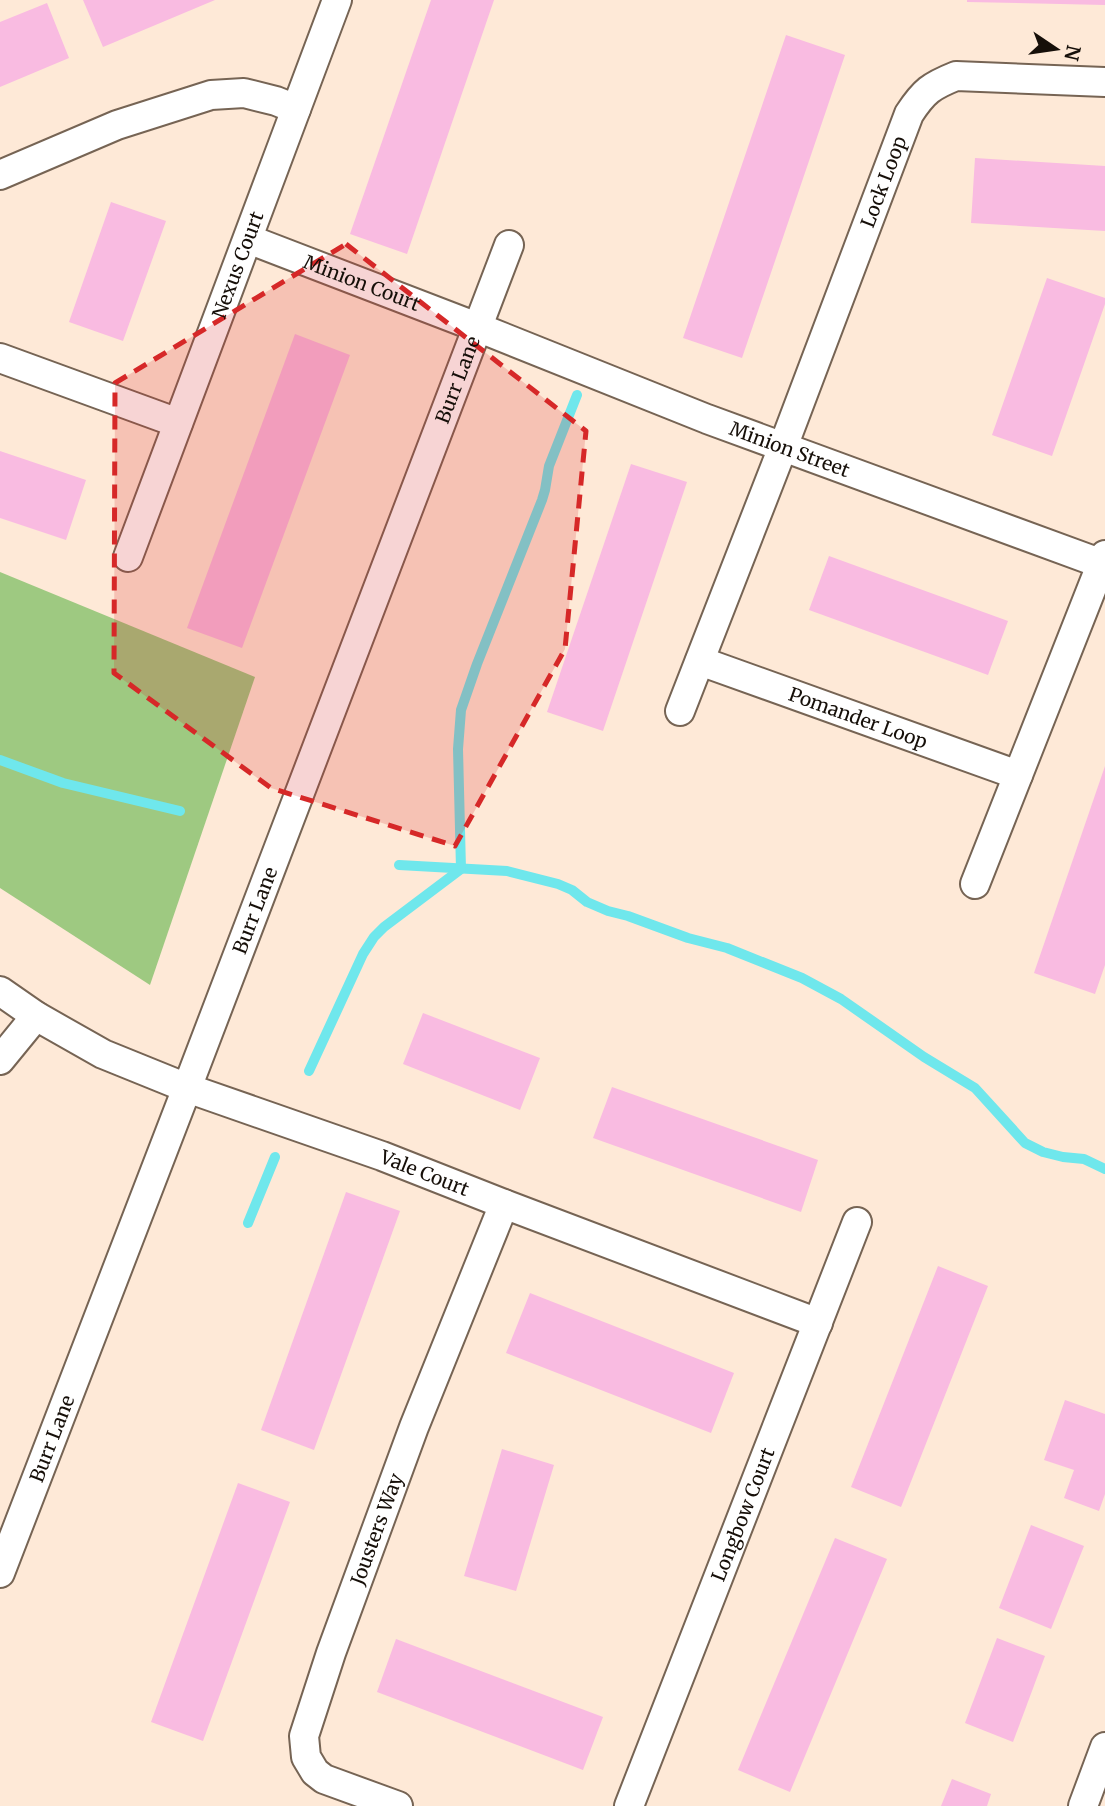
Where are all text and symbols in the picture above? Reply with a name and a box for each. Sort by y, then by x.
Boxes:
north arrow [1021,14,1091,84]
text: N [1059,43,1086,63]
street label: Lock Loop [855,133,912,231]
street label: Nexus Court [207,207,269,322]
street label: Minion Court [300,250,424,316]
street label: Burr Lane [430,333,485,427]
street label: Minion Street [726,416,853,482]
street label: Pomander Loop [786,682,931,754]
street label: Burr Lane [227,863,282,957]
street label: Vale Court [376,1144,473,1201]
street label: Burr Lane [24,1392,79,1486]
street label: Longbow Court [706,1444,780,1585]
street label: Jousters Way [345,1470,408,1589]

